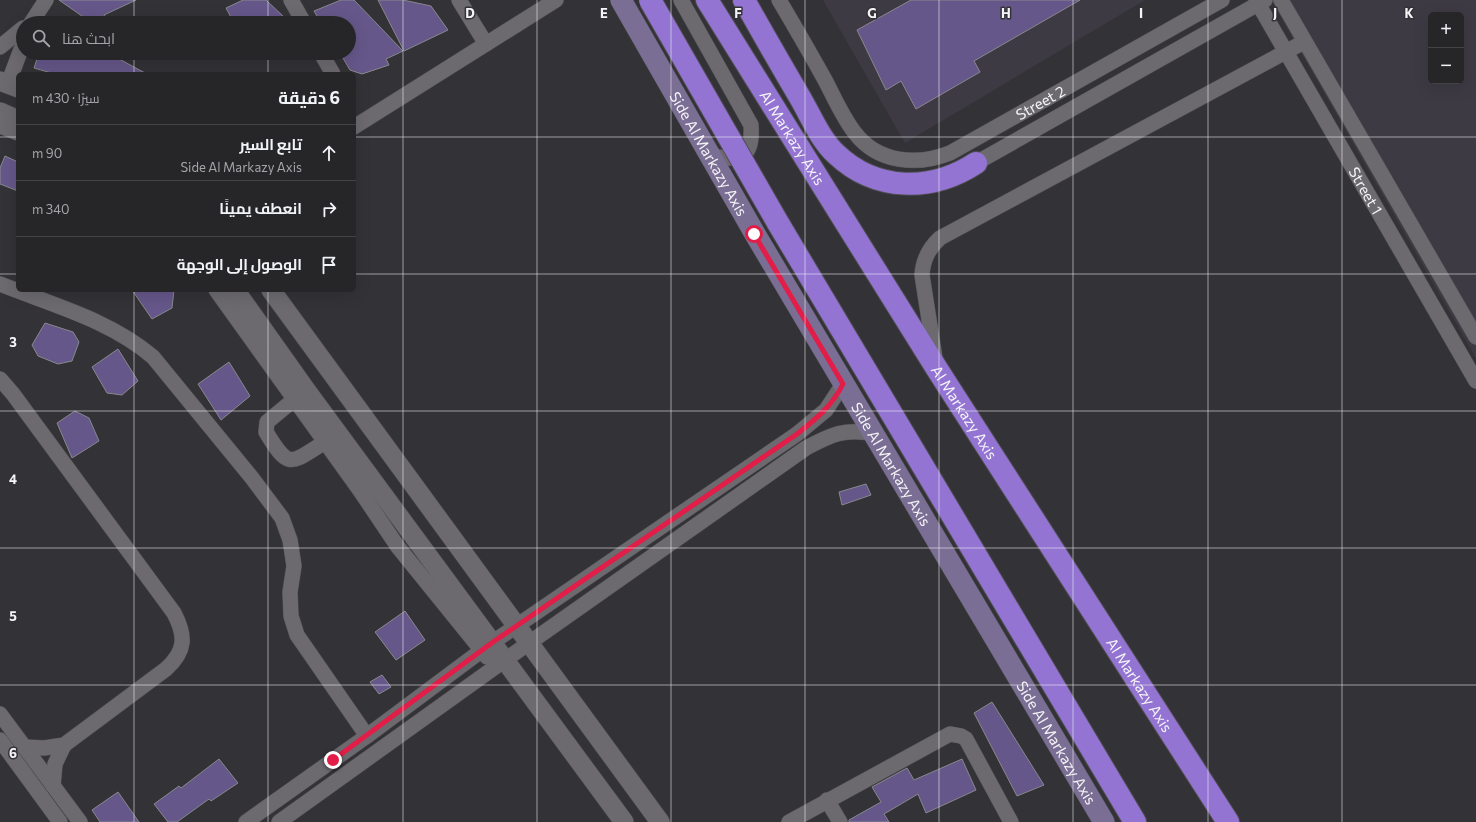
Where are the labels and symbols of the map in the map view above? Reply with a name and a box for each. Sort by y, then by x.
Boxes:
text: D [465,5,475,21]
text: E [600,5,608,21]
text: F [734,5,742,21]
text: G [867,5,877,21]
text: H [1001,5,1011,21]
text: I [1139,5,1143,21]
text: J [1273,5,1277,21]
text: K [1404,5,1414,21]
street label: Street 2 [1012,81,1068,123]
street label: Al Markazy Axis [756,87,829,188]
street label: Side Al Markazy Axis [666,88,752,219]
street label: Street 1 [1345,164,1387,217]
route start [745,225,763,243]
text: 3 [9,334,17,350]
street label: Al Markazy Axis [928,362,1002,463]
street label: Side Al Markazy Axis [848,399,935,529]
text: 4 [9,471,17,487]
text: 5 [9,608,17,624]
street label: Al Markazy Axis [1103,634,1177,735]
street label: Side Al Markazy Axis [1013,678,1100,808]
text: 6 [9,745,17,761]
route end [324,751,342,769]

